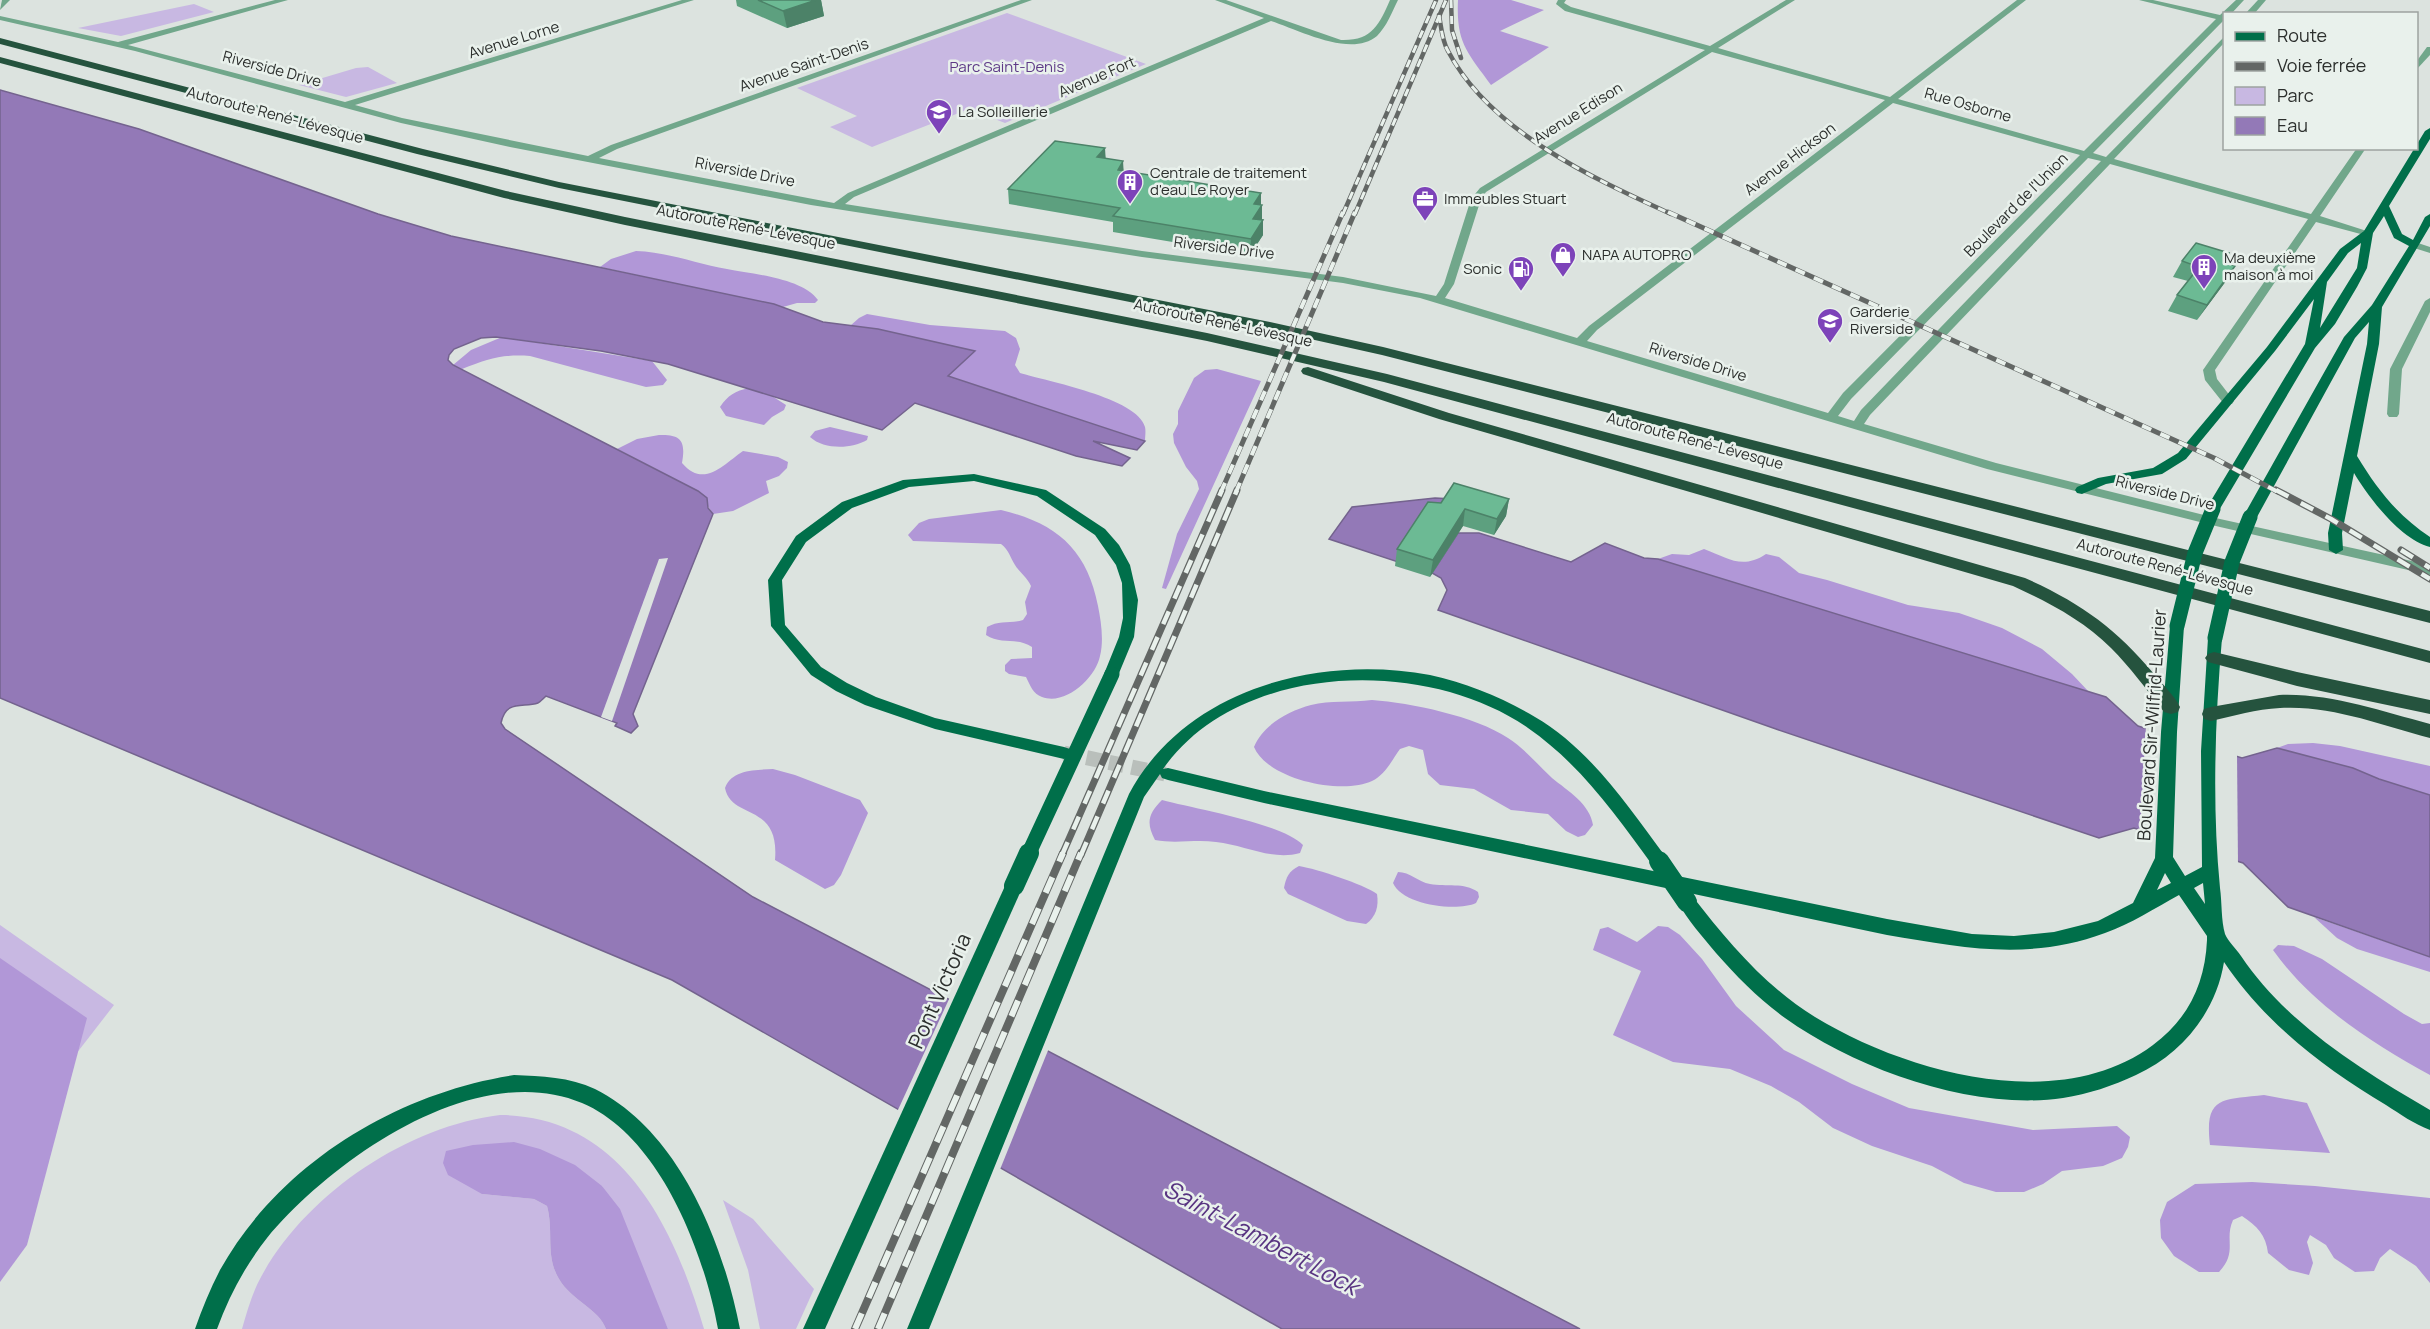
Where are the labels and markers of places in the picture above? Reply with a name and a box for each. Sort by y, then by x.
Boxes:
school or university icon: La Solleillerie [924,97,954,135]
place label: La Solleillerie [958,101,1048,122]
place label: Centrale de traitement d'eau Le Royer [1150,162,1307,200]
building icon: Centrale de traitement d'eau Le Royer [1115,167,1145,205]
office icon: Immeubles Stuart [1410,184,1440,222]
place label: Immeubles Stuart [1444,188,1567,209]
shop icon: NAPA AUTOPRO [1548,240,1578,278]
place label: NAPA AUTOPRO [1582,244,1692,265]
place label: Ma deuxième maison à moi [2224,247,2316,285]
building icon: Ma deuxième maison à moi [2189,252,2219,290]
fuel station icon: Sonic [1506,254,1536,292]
place label: Sonic [1463,258,1502,279]
place label: Garderie Riverside [1850,301,1913,339]
school or university icon: Garderie Riverside [1815,306,1845,344]

